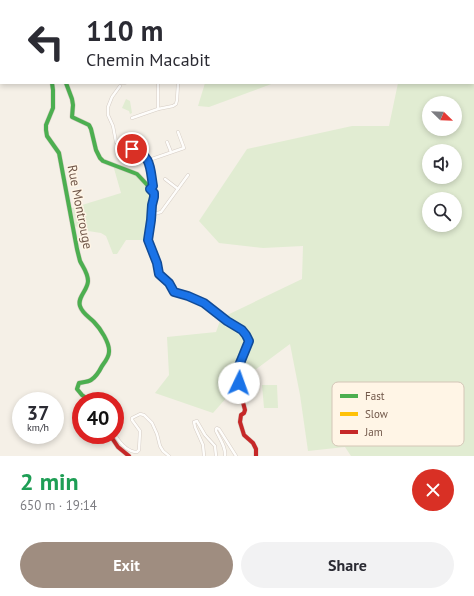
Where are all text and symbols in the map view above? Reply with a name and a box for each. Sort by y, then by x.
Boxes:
text: 110 m [86,12,163,49]
icon: left [20,16,72,68]
text: Chemin Macabit [86,48,210,71]
north arrow [422,96,462,136]
map controls [422,96,462,232]
pin [115,132,149,166]
icon: arrive [121,138,143,160]
button: sound [422,144,462,184]
street label: Rue Montrouge [64,163,96,251]
button: search [422,192,462,232]
position arrow [218,362,260,404]
legend [332,382,464,446]
text: Fast [365,389,385,403]
speed limit sign: 40 [72,392,124,444]
text: 37 [27,400,49,426]
text: Slow [365,407,388,421]
text: km/h [27,421,49,434]
text: Jam [364,425,383,439]
text: 2 min [20,466,79,497]
button: close [412,469,454,511]
text: 650 m · 19:14 [20,497,97,514]
button: Exit [20,542,233,588]
button: Share [241,542,454,588]

